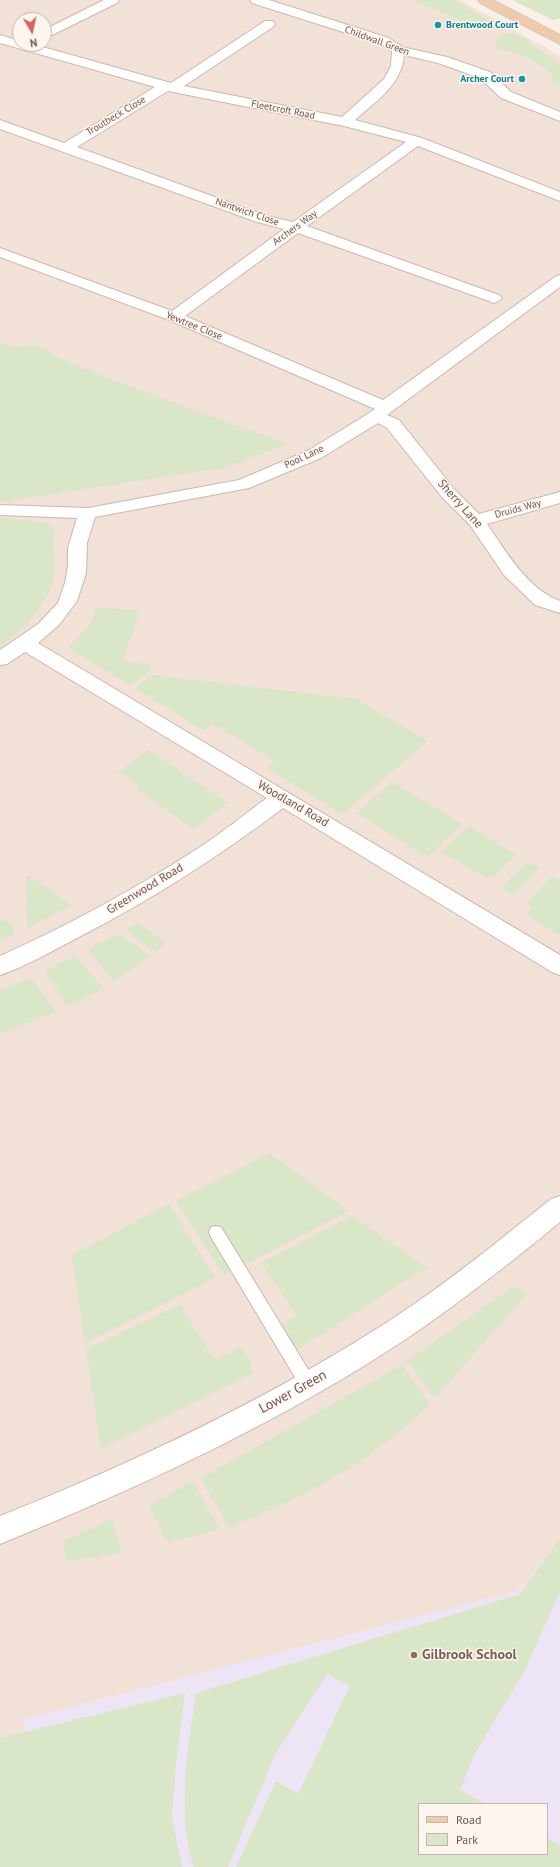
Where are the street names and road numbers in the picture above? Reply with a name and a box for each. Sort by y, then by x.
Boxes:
street label: Childwall Green [343,24,411,58]
street label: Troutbeck Close [84,93,148,139]
street label: Fleetcroft Road [250,98,316,122]
street label: Nantwich Close [214,196,280,228]
street label: Archers Way [270,208,320,248]
street label: Yewtree Close [164,309,224,343]
street label: Pool Lane [282,443,326,471]
street label: Sherry Lane [434,477,486,531]
street label: Druids Way [493,497,543,521]
street label: Woodland Road [255,778,331,830]
street label: Greenwood Road [104,861,186,917]
street label: Lower Green [256,1367,330,1417]

